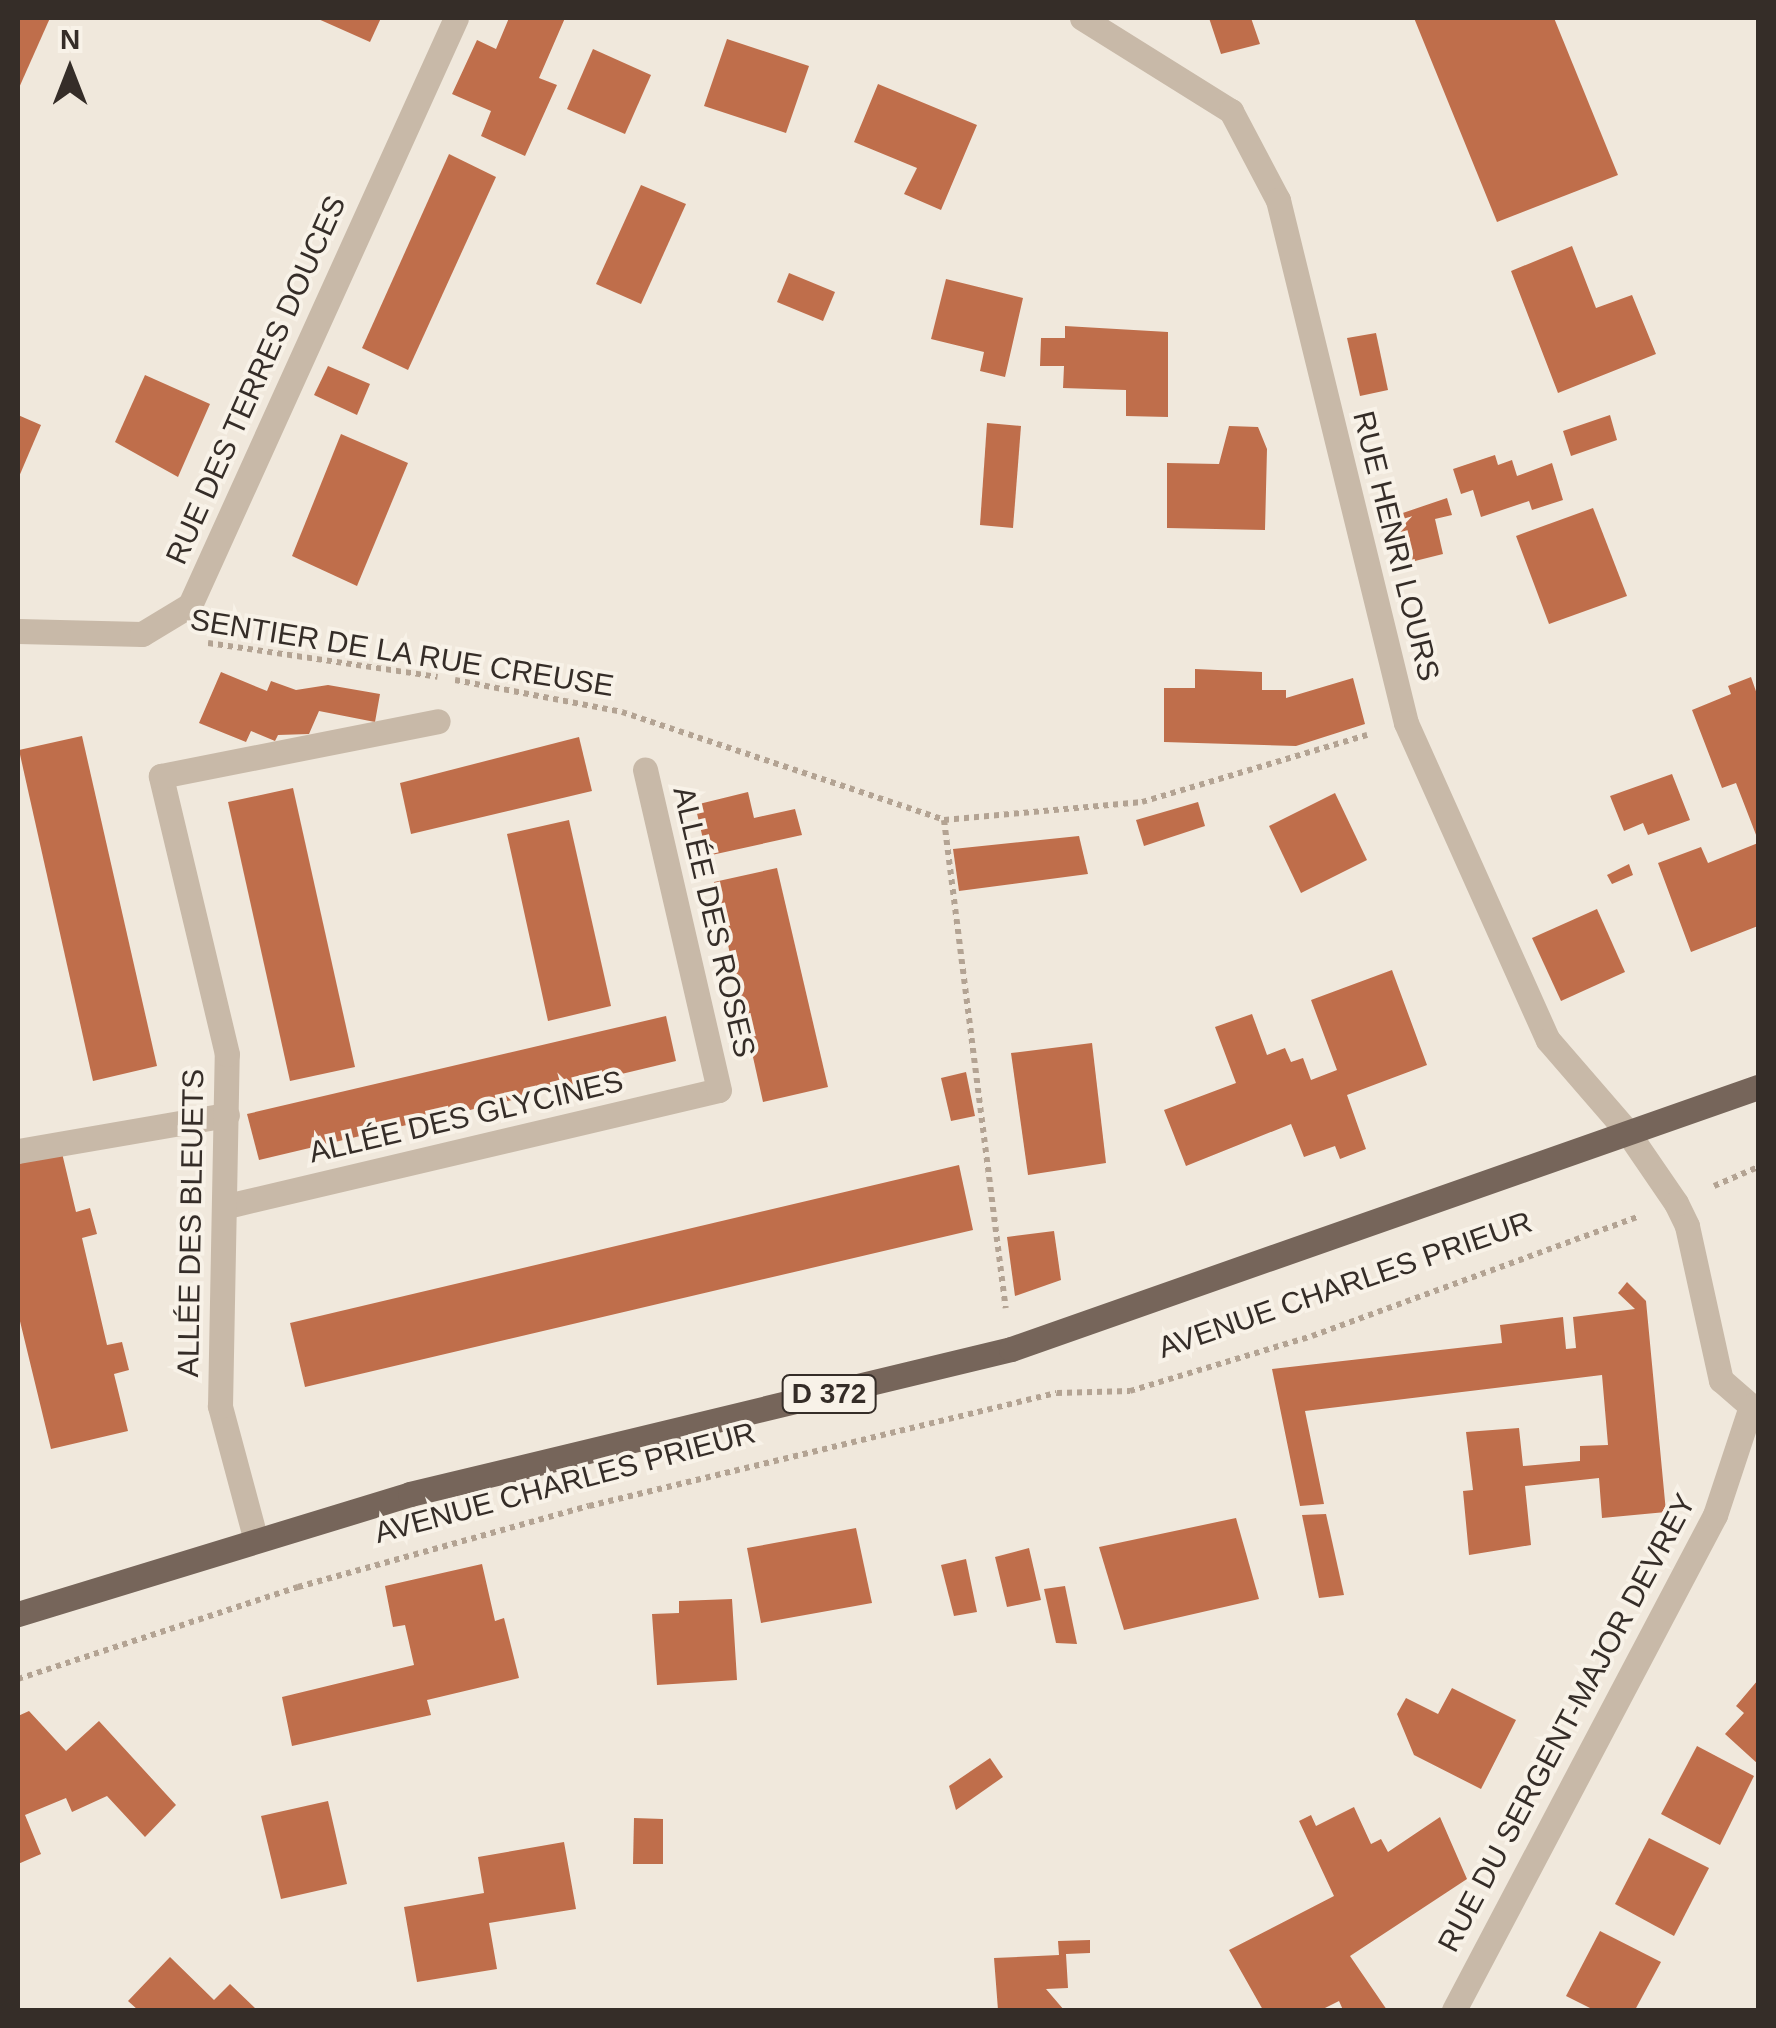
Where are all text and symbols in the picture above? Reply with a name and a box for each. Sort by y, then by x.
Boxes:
north arrow [20,20,120,120]
text: N [60,24,80,55]
street label: RUE DES TERRES DOUCES [158,190,354,570]
street label: RUE HENRI LOURS [1345,407,1447,685]
street label: SENTIER DE LA RUE CREUSE [187,602,617,704]
street label: ALLÉE DES ROSES [665,783,763,1061]
street label: ALLÉE DES GLYCINES [305,1063,627,1171]
street label: ALLÉE DES BLEUETS [170,1068,212,1378]
street label: AVENUE CHARLES PRIEUR [1153,1204,1537,1366]
road number: D 372 [782,1371,876,1417]
street label: AVENUE CHARLES PRIEUR [371,1415,759,1551]
street label: RUE DU SERGENT-MAJOR DEVREY [1431,1488,1703,1958]

